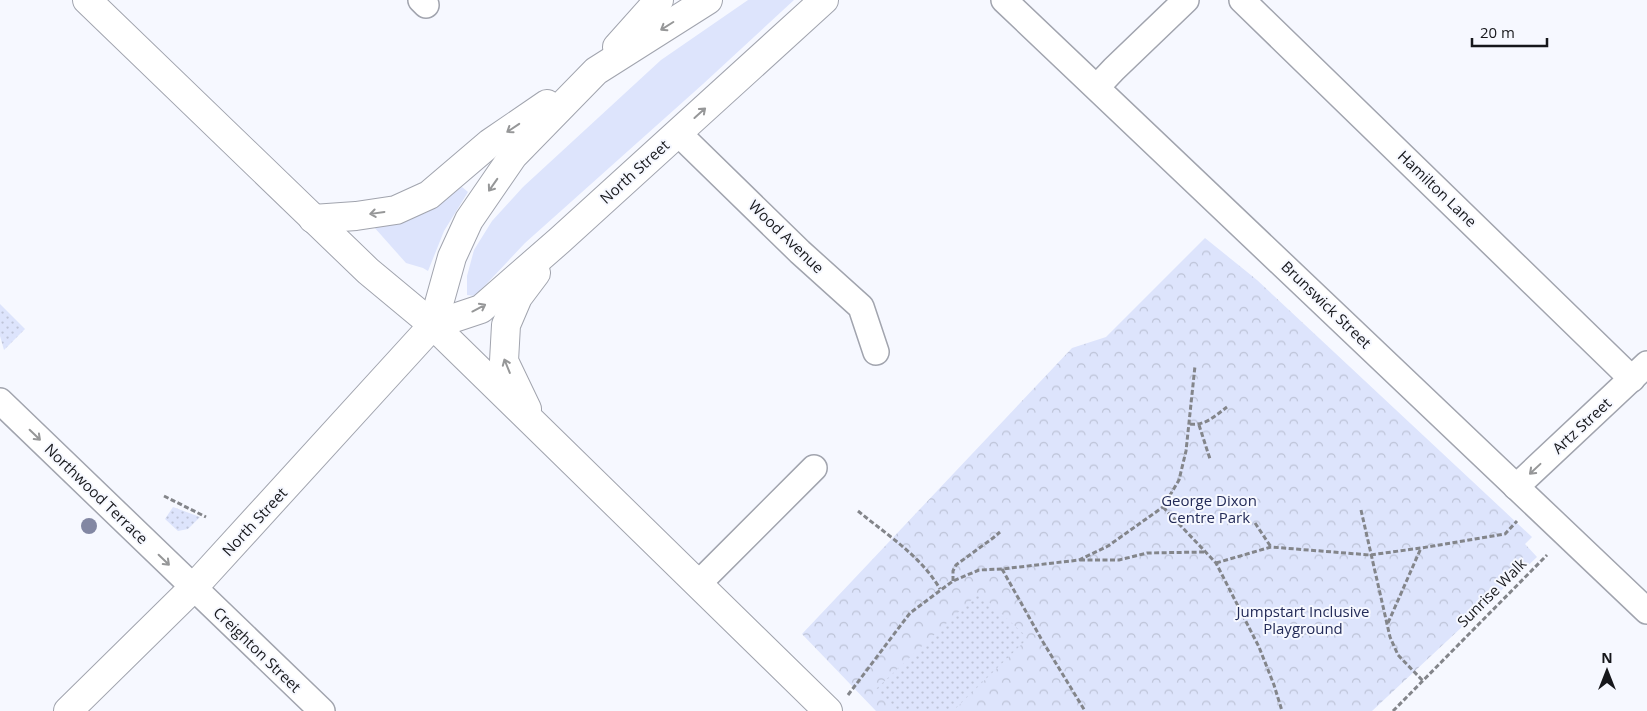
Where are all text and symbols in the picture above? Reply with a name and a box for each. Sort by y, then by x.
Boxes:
scale bar [1472,15,1547,47]
one-way arrow [661,21,675,31]
text: 20 m [1480,22,1515,42]
one-way arrow [694,107,707,119]
one-way arrow [506,123,520,133]
street label: North Street [595,135,673,208]
street label: Hamilton Lane [1394,146,1481,231]
one-way arrow [488,178,498,192]
street label: Wood Avenue [745,195,829,277]
one-way arrow [370,208,386,218]
street label: Brunswick Street [1277,256,1376,352]
one-way arrow [471,303,486,313]
one-way arrow [502,359,512,374]
street label: Artz Street [1548,393,1615,458]
one-way arrow [29,428,41,441]
street label: Northwood Terrace [41,439,153,548]
one-way arrow [1529,463,1541,475]
street label: North Street [217,483,291,560]
park label: George Dixon Centre Park [1161,490,1257,527]
street label: Sunrise Walk [1452,553,1530,631]
one-way arrow [158,554,170,566]
park label: Jumpstart Inclusive Playground [1235,601,1369,638]
street label: Creighton Street [210,602,306,696]
north arrow [1582,646,1632,696]
text: N [1601,648,1613,667]

